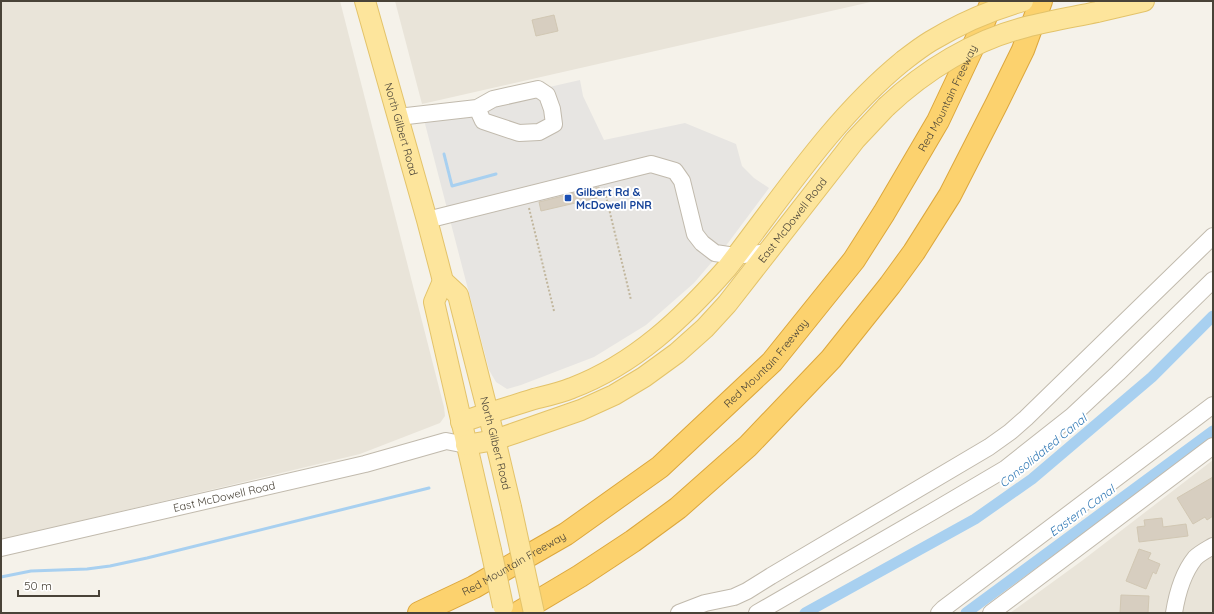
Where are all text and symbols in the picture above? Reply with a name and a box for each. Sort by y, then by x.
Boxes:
street label: Red Mountain Freeway [915,42,980,154]
street label: North Gilbert Road [381,81,421,177]
street label: East McDowell Road [755,175,830,266]
place label: Gilbert Rd & McDowell PNR [576,185,652,212]
marker: Gilbert Rd & McDowell PNR [563,193,573,203]
street label: Red Mountain Freeway [721,316,811,411]
street label: North Gilbert Road [477,395,514,491]
water label: Consolidated Canal [996,410,1090,490]
street label: East McDowell Road [172,478,276,515]
water label: Eastern Canal [1046,481,1118,539]
street label: Red Mountain Freeway [460,529,568,599]
scale bar [18,572,99,598]
text: 50 m [24,578,52,593]

